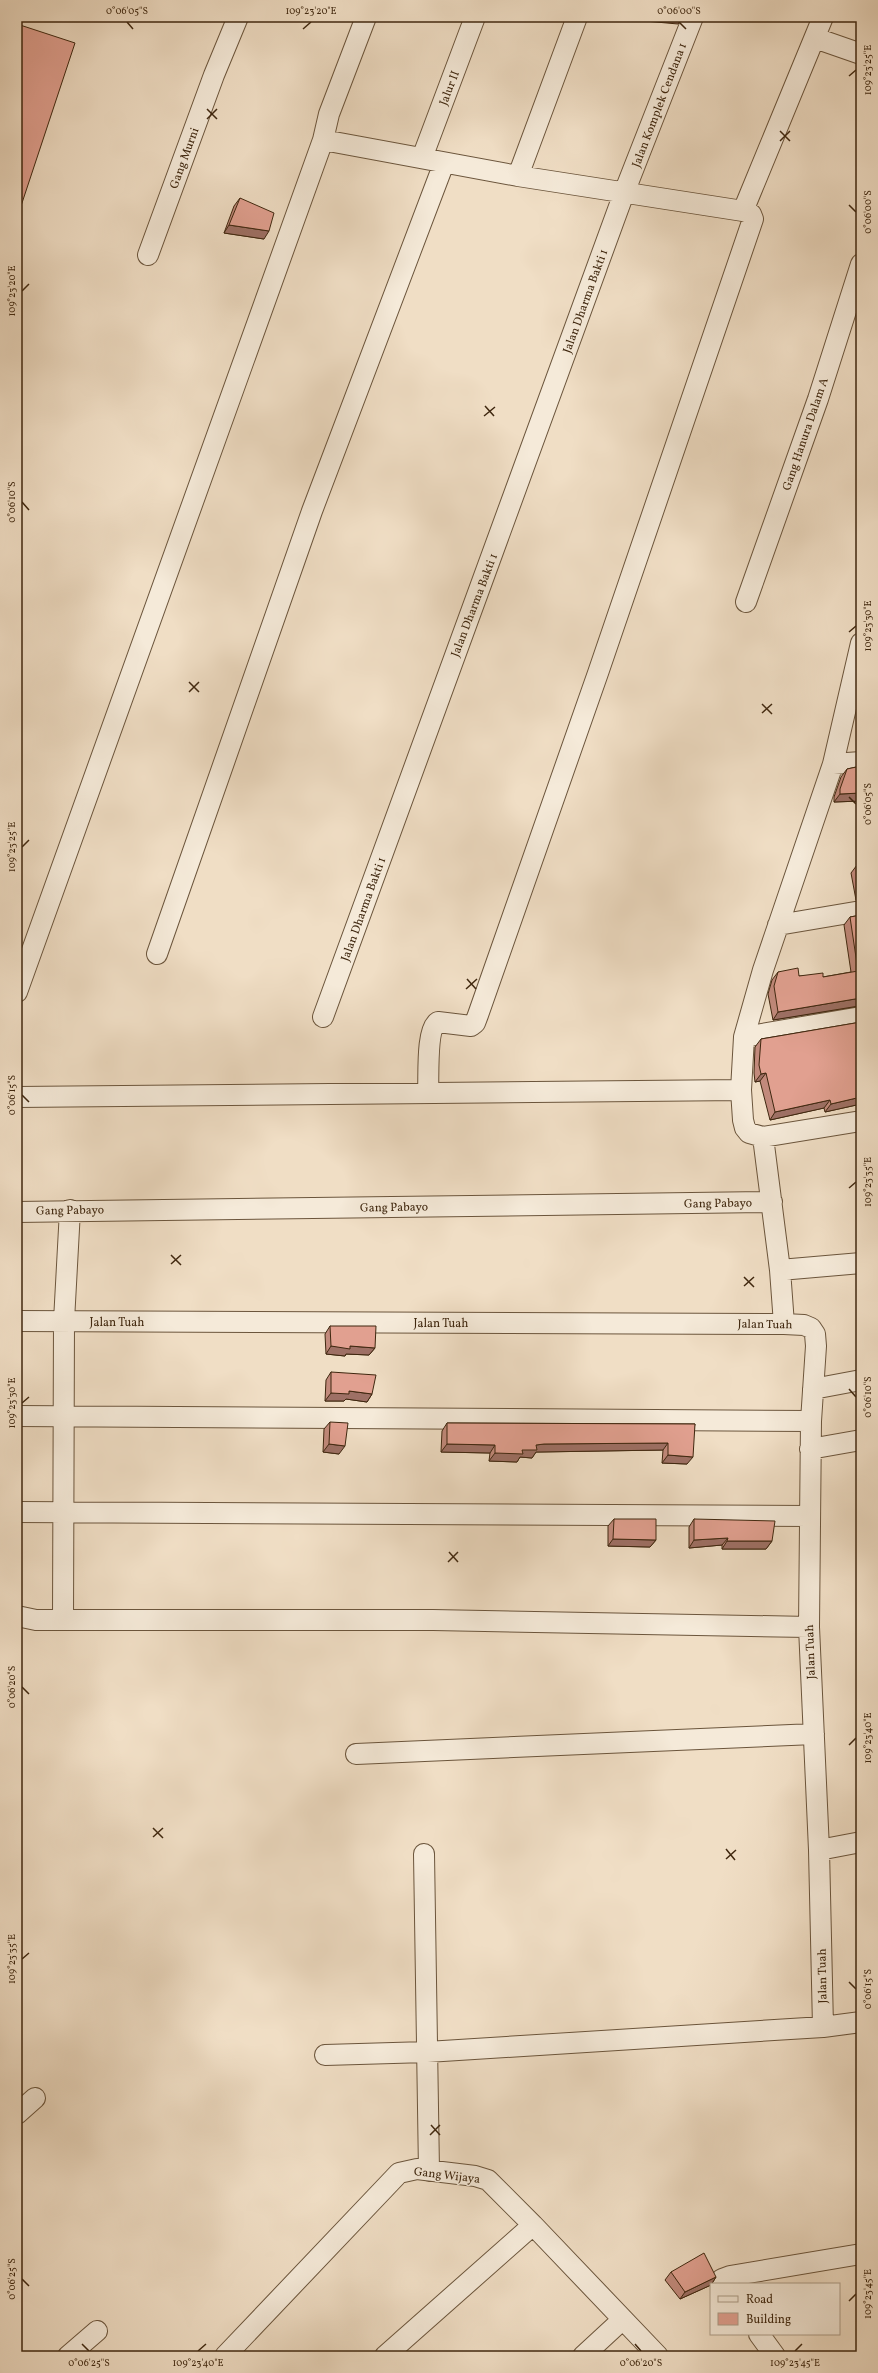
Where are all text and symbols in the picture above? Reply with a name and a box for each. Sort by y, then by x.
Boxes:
text: 0°06'05"S [106,4,148,18]
text: 109°23'20"E [285,4,337,18]
text: 0°06'00"S [657,4,701,18]
street label: Jalan Komplek Cendana 1 [629,41,691,170]
text: 109°23'25"E [861,45,875,95]
street label: Jalur II [436,69,464,108]
street label: Gang Murni [166,125,204,191]
text: 0°06'00"S [861,190,875,234]
street label: Jalan Dharma Bakti 1 [560,247,612,356]
text: 109°23'20"E [5,265,19,317]
street label: Gang Hanura Dalam A [779,375,833,493]
text: 0°06'10"S [5,481,19,523]
street label: Jalan Dharma Bakti 1 [448,551,502,659]
text: 109°23'30"E [861,601,875,651]
text: 0°06'05"S [861,783,875,825]
text: 109°23'25"E [5,822,19,872]
street label: Jalan Dharma Bakti 1 [338,855,390,964]
text: 0°06'15"S [5,1075,19,1115]
text: 109°23'35"E [861,1157,875,1207]
street label: Gang Pabayo [684,1195,752,1213]
street label: Gang Pabayo [360,1199,428,1217]
street label: Gang Pabayo [36,1202,104,1220]
street label: Jalan Tuah [89,1315,145,1331]
street label: Jalan Tuah [413,1316,469,1332]
street label: Jalan Tuah [737,1317,793,1333]
text: 0°06'10"S [861,1376,875,1418]
text: 109°23'30"E [5,1378,19,1428]
street label: Jalan Tuah [802,1624,820,1680]
text: 0°06'20"S [5,1666,19,1708]
text: 109°23'40"E [861,1712,875,1764]
text: 109°23'35"E [5,1934,19,1984]
street label: Jalan Tuah [815,1948,831,2004]
text: 0°06'15"S [861,1969,875,2009]
street label: Gang Wijaya [413,2164,481,2188]
text: 0°06'25"S [5,2258,19,2300]
text: 109°23'45"E [861,2269,875,2319]
legend [710,2283,840,2335]
text: Road [746,2292,773,2308]
text: Building [746,2312,791,2328]
text: 0°06'25"S [68,2356,110,2370]
text: 109°23'40"E [172,2356,224,2370]
text: 0°06'20"S [620,2356,662,2370]
text: 109°23'45"E [770,2356,820,2370]

